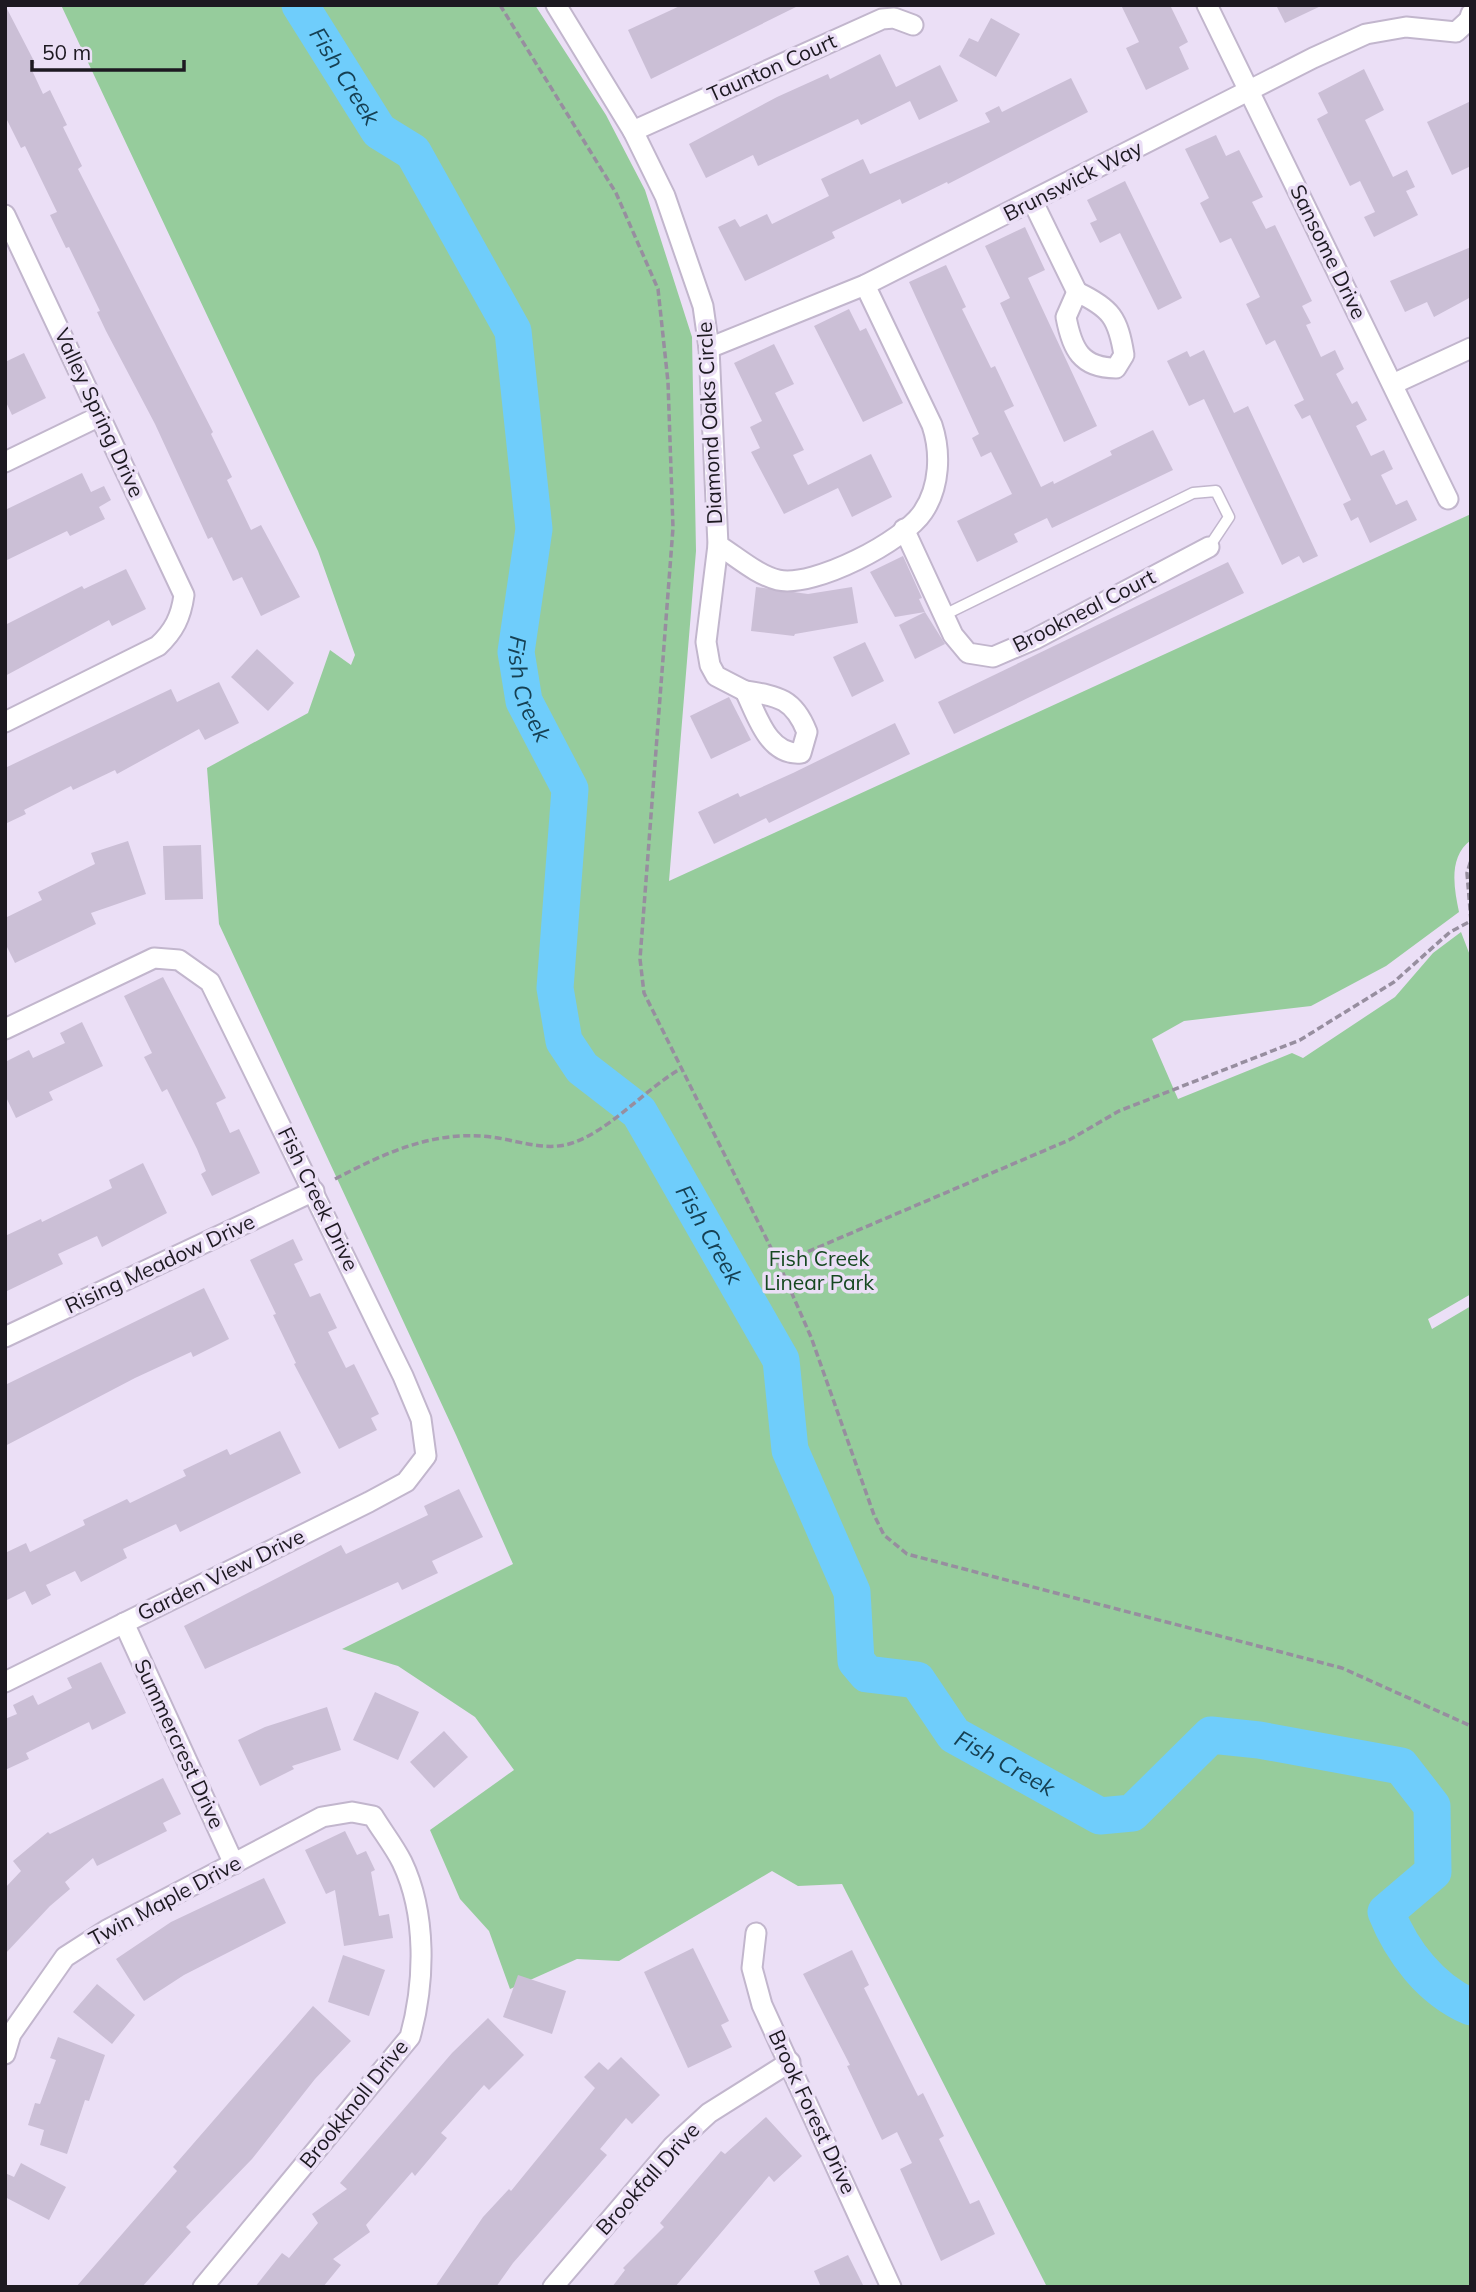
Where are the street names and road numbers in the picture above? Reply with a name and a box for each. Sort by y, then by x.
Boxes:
street label: Taunton Court [703,27,840,107]
street label: Brunswick Way [999,134,1146,226]
street label: Sansome Drive [1285,180,1373,323]
street label: Diamond Oaks Circle [691,321,727,525]
street label: Valley Spring Drive [49,324,150,501]
street label: Brookneal Court [1008,563,1159,657]
street label: Fish Creek Drive [273,1122,365,1275]
street label: Rising Meadow Drive [61,1208,259,1318]
street label: Garden View Drive [133,1522,308,1626]
street label: Summercrest Drive [129,1655,231,1833]
street label: Twin Maple Drive [84,1849,245,1951]
street label: Brook Forest Drive [763,2025,862,2198]
street label: Brookknoll Drive [293,2034,413,2173]
street label: Brookfall Drive [590,2117,705,2240]

